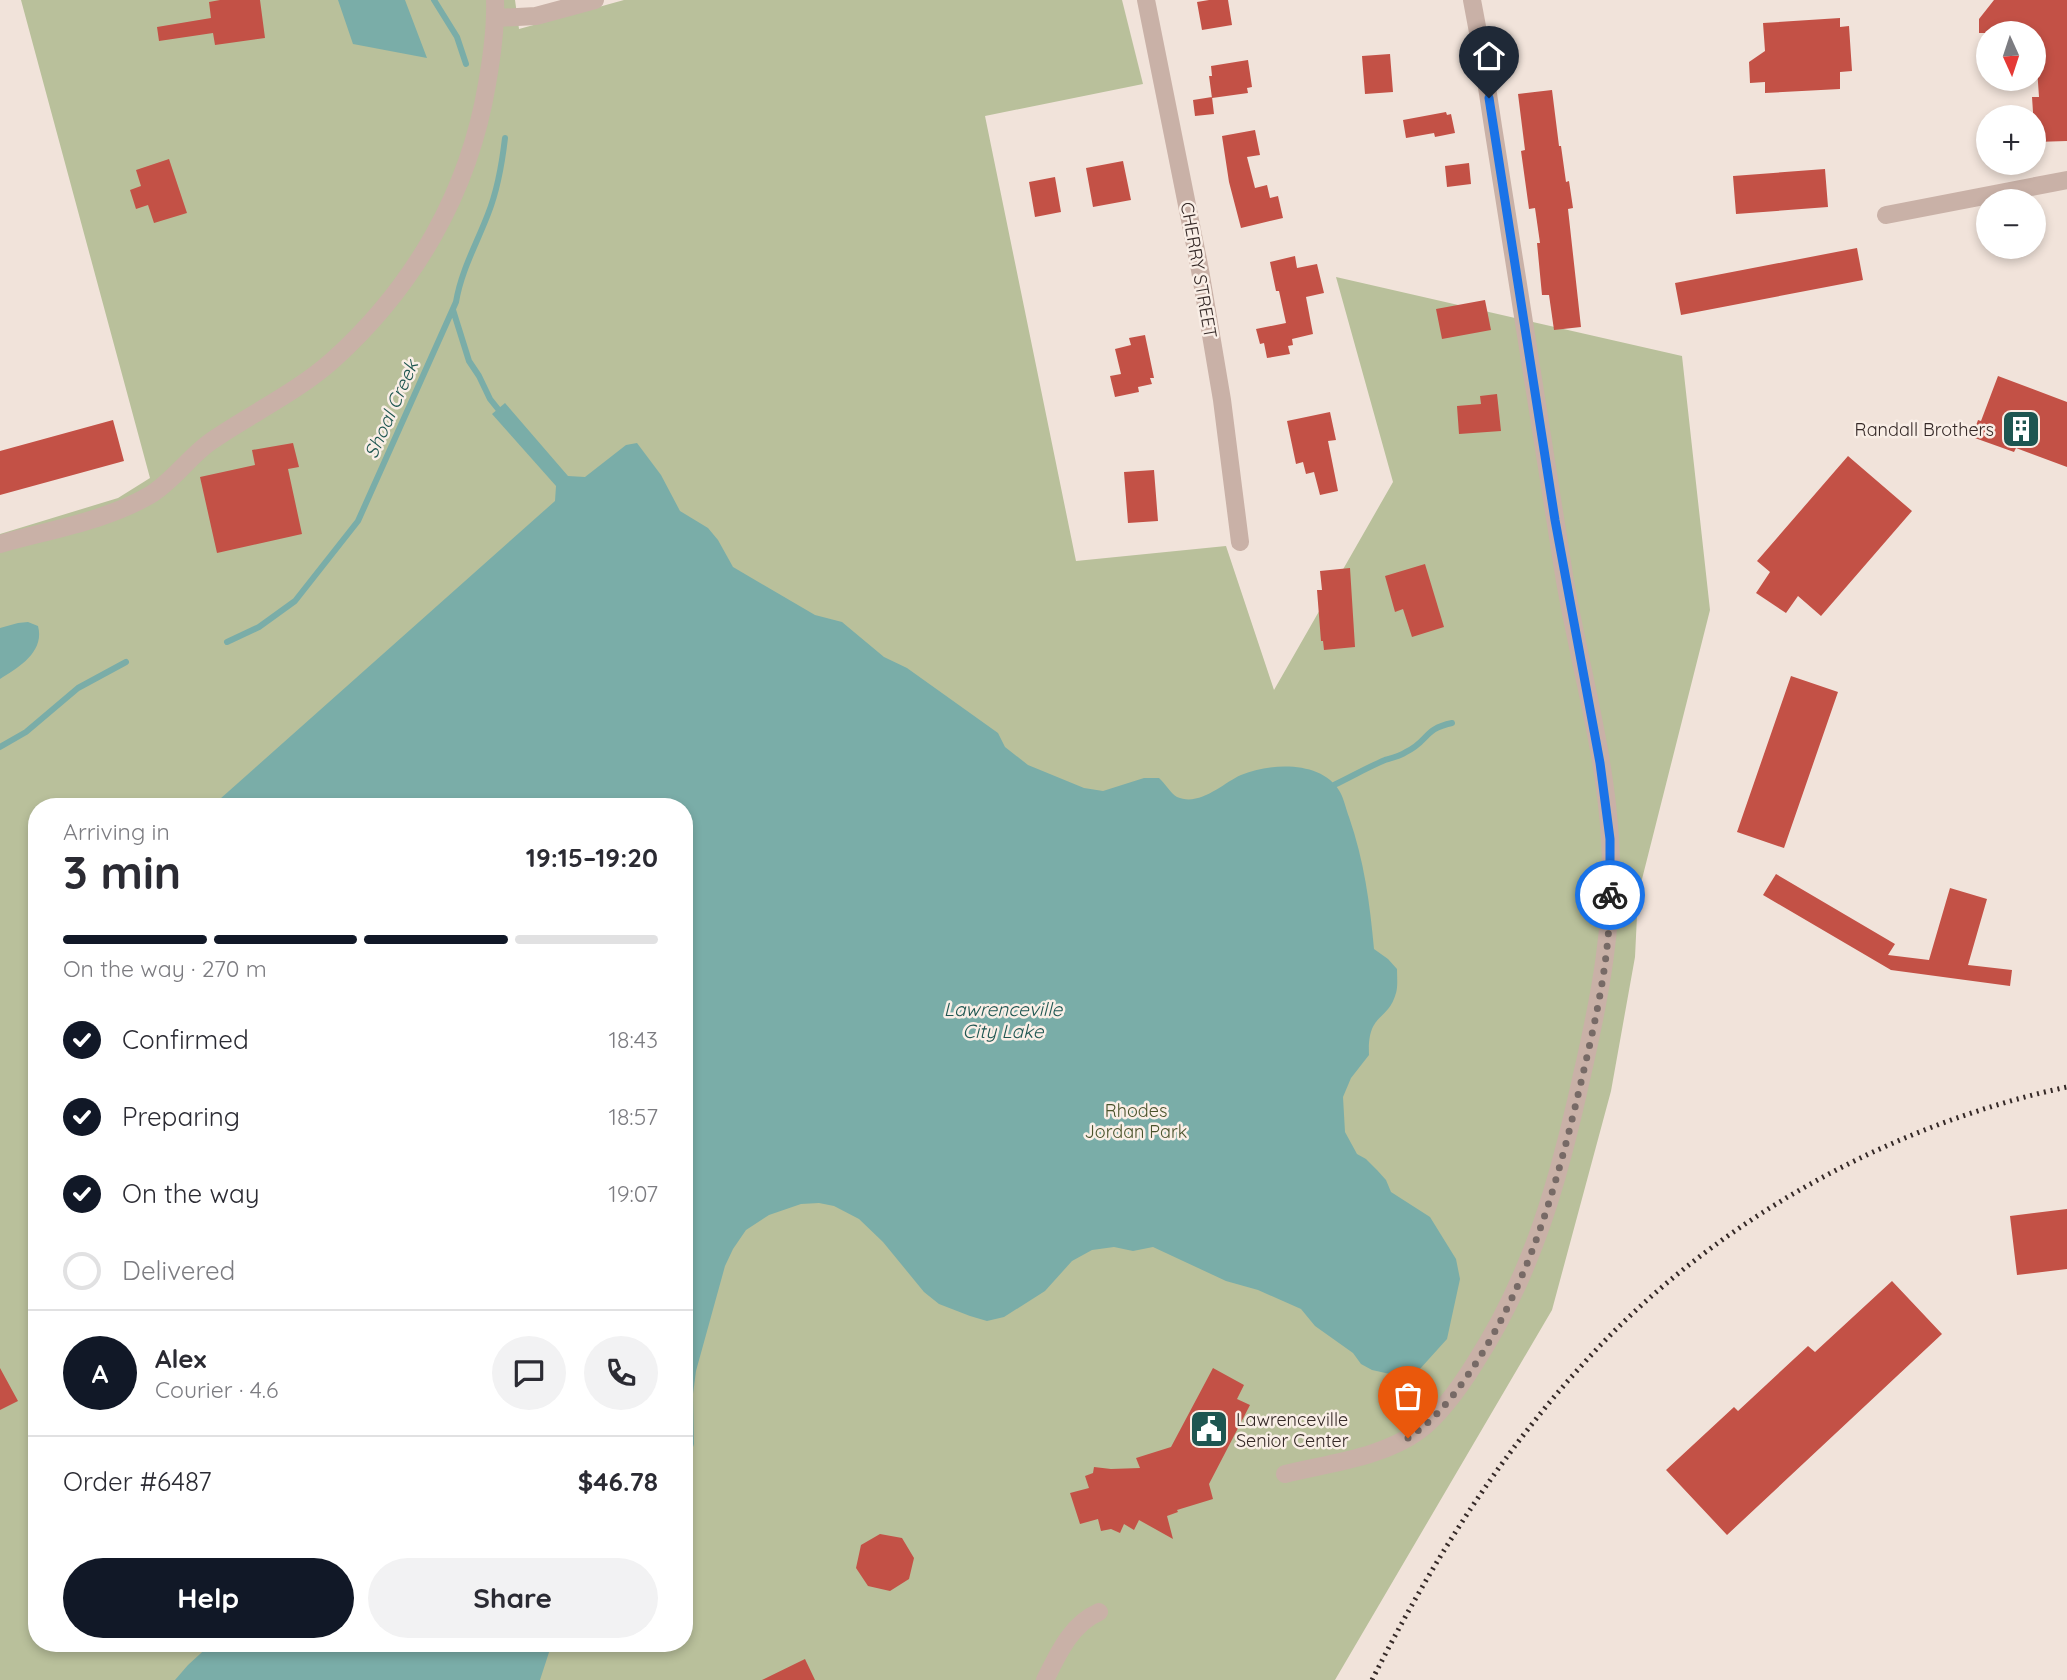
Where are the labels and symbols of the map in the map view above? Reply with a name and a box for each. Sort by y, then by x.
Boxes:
north arrow [1976,21,2046,91]
pin [1459,26,1519,98]
street label: CHERRY STREET [1176,200,1222,340]
water label: Shoal Creek [359,355,424,462]
building icon: Randall Brothers [2000,408,2042,450]
place label: Randall Brothers [1855,418,1994,441]
courier [1575,860,1645,930]
water label: Lawrenceville City Lake [944,997,1063,1043]
park label: Rhodes Jordan Park [1085,1099,1187,1143]
pin [1378,1366,1438,1438]
public building icon: Lawrenceville Senior Center [1188,1408,1230,1450]
place label: Lawrenceville Senior Center [1236,1408,1349,1452]

